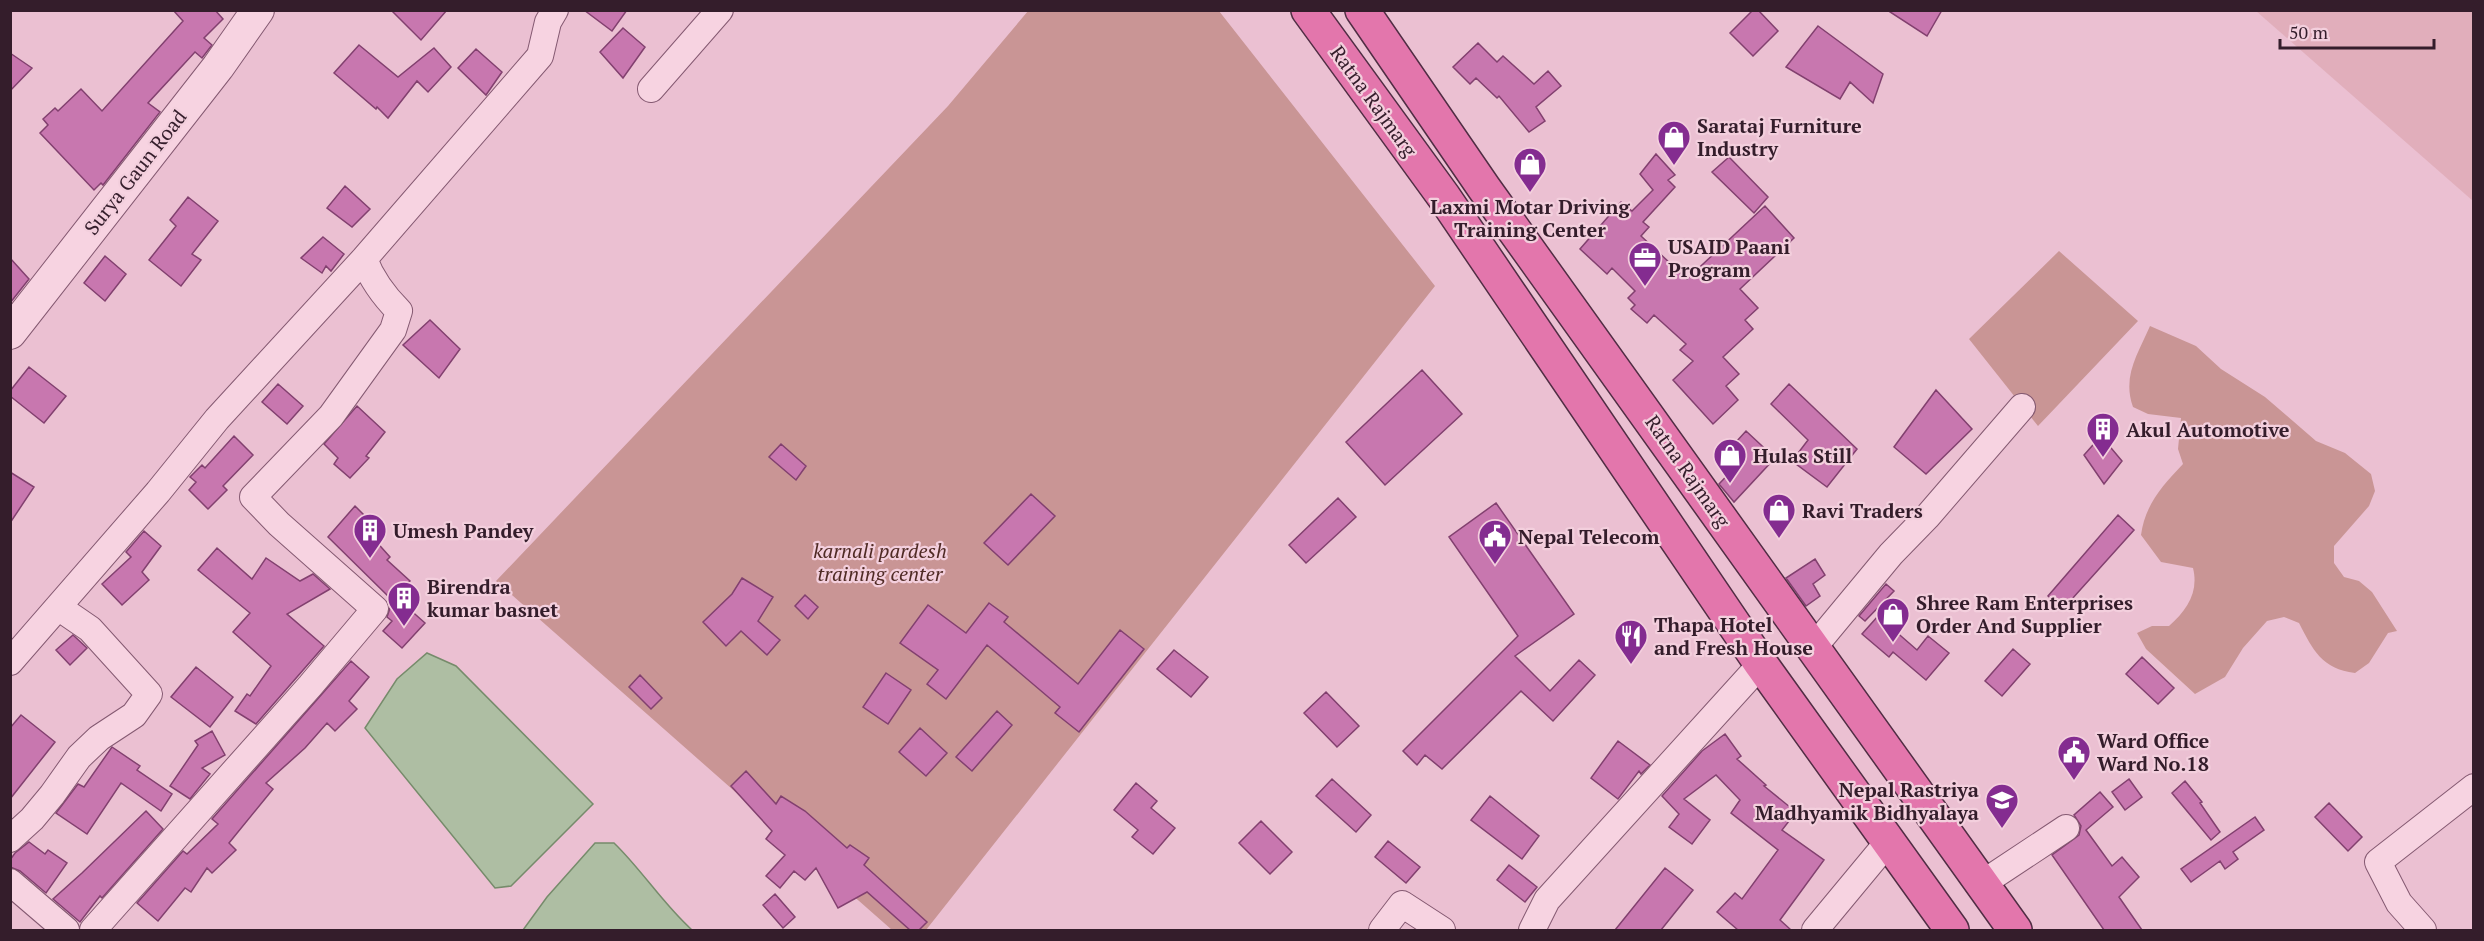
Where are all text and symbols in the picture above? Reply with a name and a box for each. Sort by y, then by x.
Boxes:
scale bar [2280,12,2434,50]
text: 50 m [2289,20,2329,44]
street label: Ratna Rajmarg [1325,40,1424,162]
street label: Surya Gaun Road [78,104,192,240]
place label: Sarataj Furniture Industry [1697,112,1862,162]
shop icon: Sarataj Furniture Industry [1656,119,1692,166]
shop icon: Laxmi Motar Driving Training Center [1512,146,1548,193]
place label: Laxmi Motar Driving Training Center [1430,193,1631,243]
place label: USAID Paani Program [1668,233,1790,283]
office icon: USAID Paani Program [1627,240,1663,287]
street label: Ratna Rajmarg [1639,409,1737,533]
building icon: Akul Automotive [2085,411,2121,458]
place label: Akul Automotive [2126,416,2290,443]
shop icon: Hulas Still [1712,437,1748,484]
place label: Hulas Still [1753,442,1852,469]
shop icon: Ravi Traders [1761,492,1797,539]
place label: Ravi Traders [1802,497,1923,524]
building icon: Umesh Pandey [352,512,388,559]
place label: Umesh Pandey [393,517,534,544]
public building icon: Nepal Telecom [1477,518,1513,565]
place label: Nepal Telecom [1518,523,1660,550]
park label: karnali pardesh training center [813,537,947,587]
place label: Birendra kumar basnet [427,573,558,623]
building icon: Birendra kumar basnet [386,580,422,627]
place label: Shree Ram Enterprises Order And Supplier [1916,589,2133,639]
shop icon: Shree Ram Enterprises Order And Supplier [1875,596,1911,643]
place label: Thapa Hotel and Fresh House [1654,611,1813,661]
restaurant icon: Thapa Hotel and Fresh House [1613,618,1649,665]
place label: Ward Office Ward No.18 [2097,727,2210,777]
public building icon: Ward Office Ward No.18 [2056,734,2092,781]
place label: Nepal Rastriya Madhyamik Bidhyalaya [1755,776,1979,826]
school or university icon: Nepal Rastriya Madhyamik Bidhyalaya [1984,782,2020,829]

